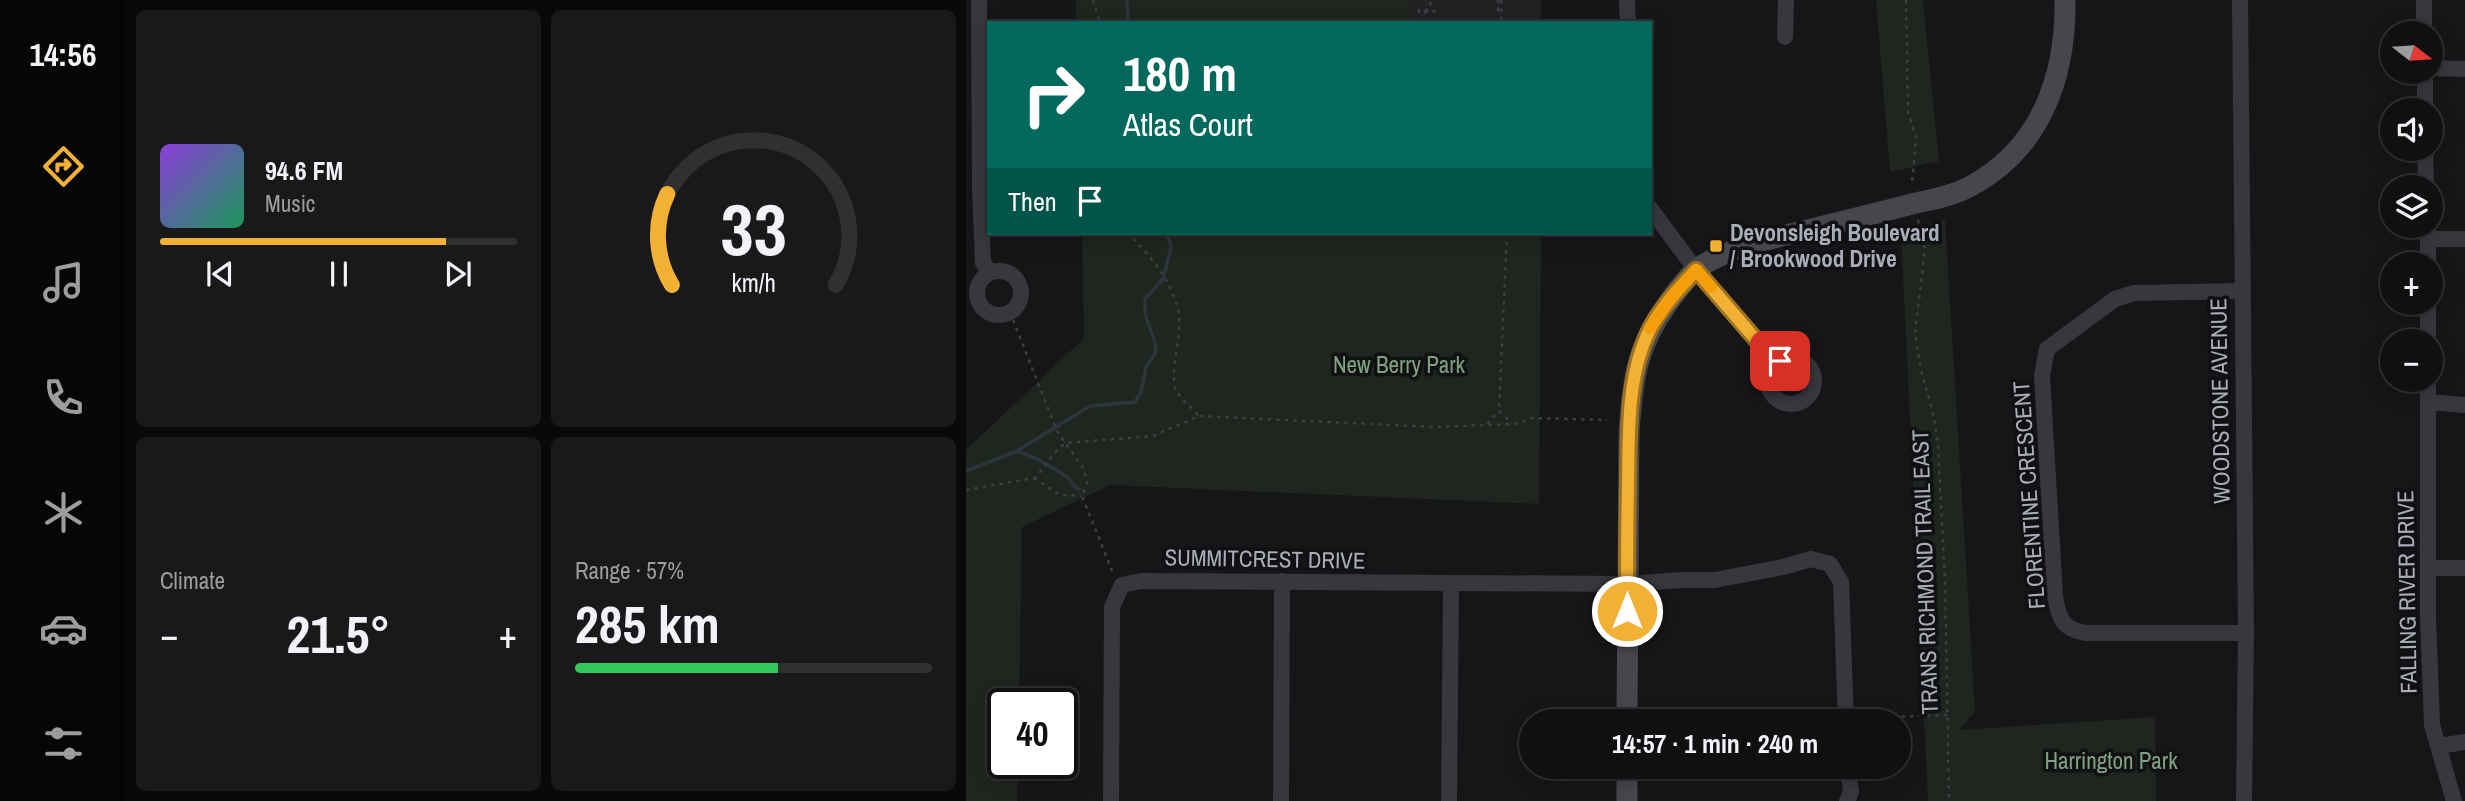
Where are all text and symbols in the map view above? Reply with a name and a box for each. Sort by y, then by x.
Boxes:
north arrow [2380,21,2443,84]
map controls [2380,21,2443,392]
text: 14:56 [29,33,97,76]
text: 180 m [1123,40,1237,106]
icon: right [1008,49,1099,140]
button: sound [2380,98,2443,161]
text: Atlas Court [1123,103,1253,146]
icon: directions [39,142,88,191]
text: 94.6 FM [265,153,343,188]
button: layers [2380,175,2443,238]
text: 33 [720,180,787,278]
icon: arrive [1071,182,1109,220]
text: Then [1008,184,1057,219]
text: Music [265,188,315,219]
place label: Devonsleigh Boulevard / Brookwood Drive [1730,217,1940,274]
marker: Devonsleigh Boulevard / Brookwood Drive [1708,238,1724,254]
button: + [2380,252,2443,315]
icon: previous [201,255,239,293]
icon: pause [320,255,358,293]
icon: next [439,255,477,293]
icon: music [39,258,88,307]
text: km/h [731,266,776,300]
street label: WOODSTONE AVENUE [2202,298,2237,504]
button: − [2380,329,2443,392]
pin [1750,331,1810,391]
icon: arrive [1761,342,1799,380]
park label: New Berry Park [1333,349,1466,380]
icon: phone [39,373,88,422]
street label: FLORENTINE CRESCENT [2005,380,2052,610]
street label: TRANS RICHMOND TRAIL EAST [1904,429,1945,715]
icon: climate [39,488,88,537]
street label: FALLING RIVER DRIVE [2389,490,2424,694]
street label: SUMMITCREST DRIVE [1164,541,1366,576]
text: Range · 57% [575,555,684,586]
text: Climate [160,565,225,596]
position arrow [1590,574,1664,648]
text: 285 km [575,589,720,659]
text: 21.5° [287,599,390,669]
icon: car [39,604,88,653]
text: − [160,609,178,660]
text: + [499,609,517,660]
speed limit sign: 40 [987,688,1078,779]
icon: filters [39,719,88,768]
text: 14:57 · 1 min · 240 m [1612,726,1818,761]
park label: Harrington Park [2044,745,2178,776]

